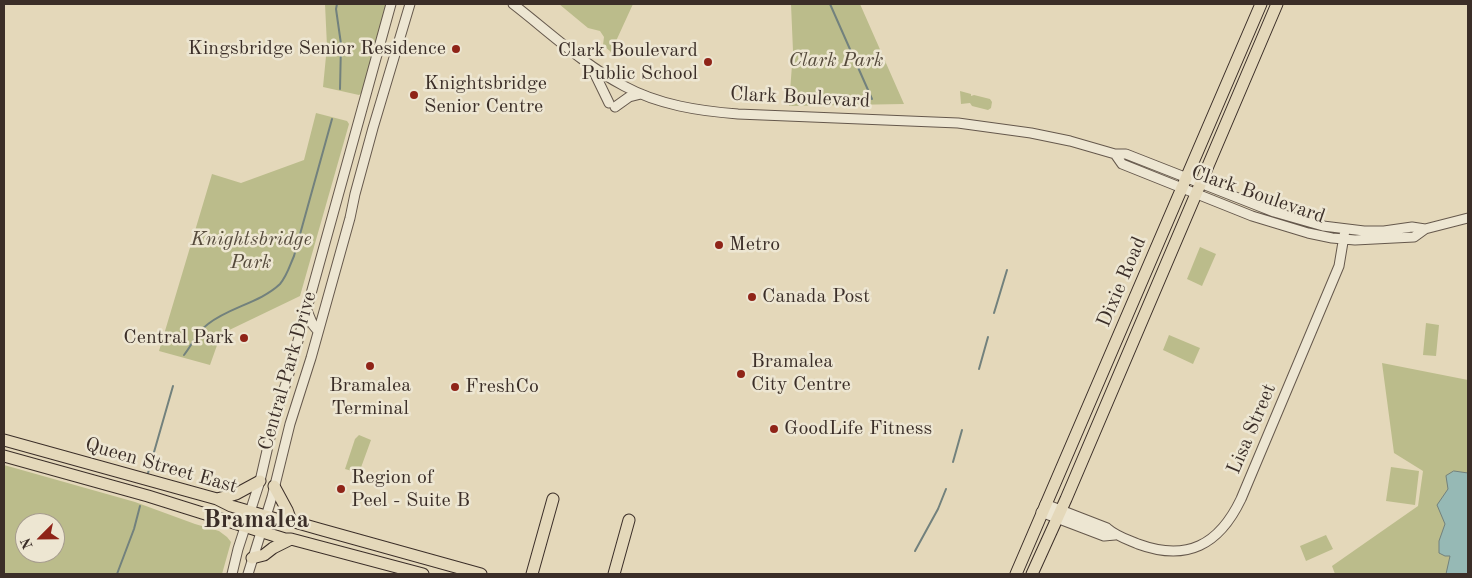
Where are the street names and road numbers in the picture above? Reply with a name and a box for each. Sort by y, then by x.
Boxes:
street label: Clark Boulevard [729,82,871,114]
street label: Clark Boulevard [1188,161,1328,229]
street label: Dixie Road [1092,233,1152,331]
street label: Central Park Drive [254,289,322,453]
street label: Lisa Street [1222,380,1282,478]
street label: Queen Street East [82,433,240,499]

